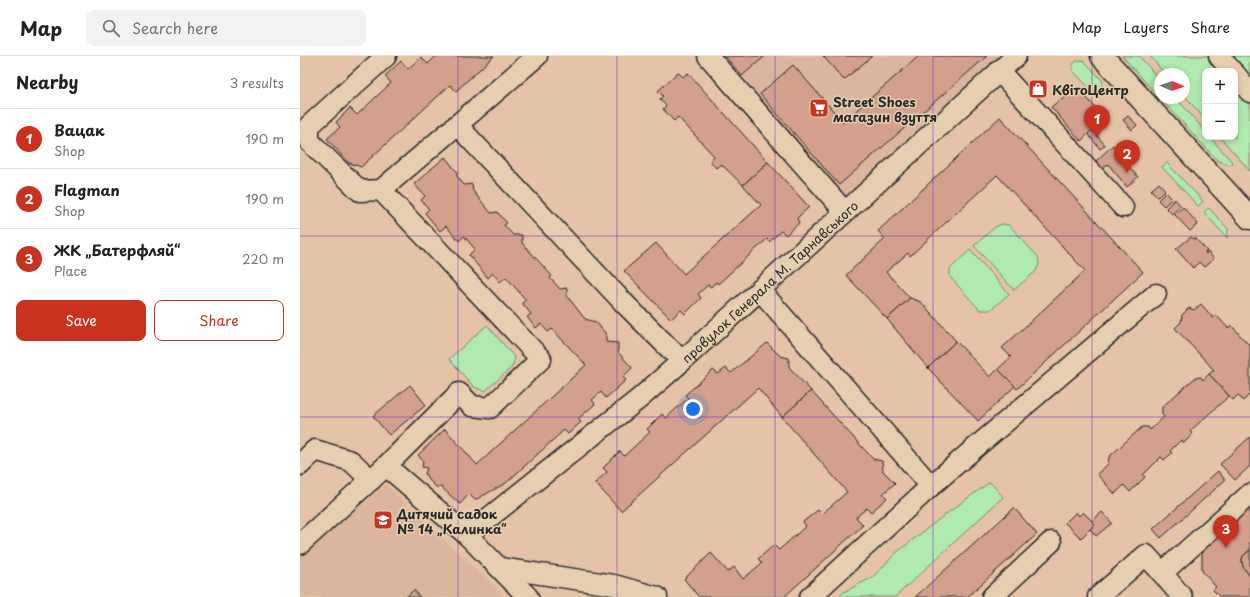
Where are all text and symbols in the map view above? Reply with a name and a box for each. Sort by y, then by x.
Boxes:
search box [86,10,366,46]
text: Map [20,14,62,42]
text: Search here [132,16,218,39]
icon: search [100,17,122,39]
text: Map [1072,17,1102,38]
text: Layers [1124,17,1169,38]
text: Share [1191,17,1230,38]
north arrow [1154,68,1190,104]
map controls [1202,68,1238,140]
button: + [1202,68,1238,104]
text: Nearby [16,69,78,95]
text: 3 results [230,73,284,92]
shop icon: КвітоЦентр [1027,78,1049,100]
place label: КвітоЦентр [1052,80,1129,99]
place label: Street Shoes магазин взуття [833,92,937,126]
supermarket icon: Street Shoes магазин взуття [808,97,830,119]
button: − [1202,104,1238,140]
pin: 1 [1084,105,1110,138]
text: Вацак [54,118,105,141]
text: 1 [26,129,32,148]
text: 190 m [245,129,284,148]
pin: 2 [1114,140,1140,173]
text: Shop [54,141,85,160]
text: Flagman [54,178,120,201]
text: 2 [24,189,34,208]
text: 190 m [245,189,284,208]
street label: провулок Генерала М. Тарнавського [677,196,862,367]
text: Shop [54,201,85,220]
text: ЖК „Батерфляй“ [54,238,181,261]
text: 3 [25,249,33,268]
text: 220 m [242,249,284,268]
text: Place [54,261,87,280]
button: Save [16,300,146,341]
button: Share [154,300,284,341]
your location [683,399,703,419]
place label: Дитячий садок № 14 „Калинка“ [396,504,507,538]
school or university icon: Дитячий садок № 14 „Калинка“ [372,509,394,531]
pin: 3 [1213,515,1239,548]

